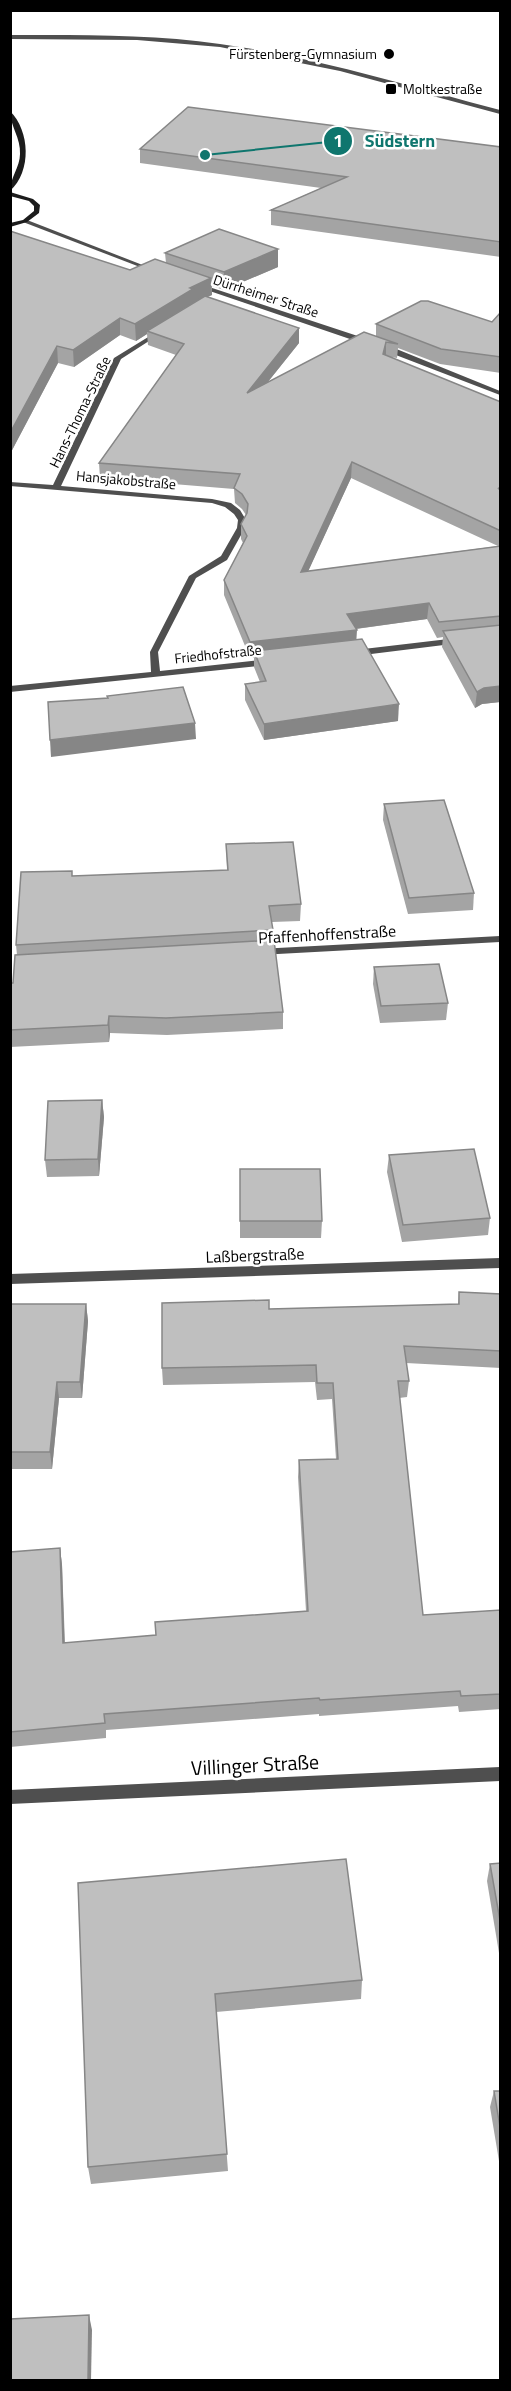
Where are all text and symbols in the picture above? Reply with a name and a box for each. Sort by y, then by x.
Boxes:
place label: Fürstenberg-Gymnasium [229,43,377,64]
marker: Fürstenberg-Gymnasium [382,47,396,61]
place label: Moltkestraße [403,78,482,99]
marker: Moltkestraße [384,82,398,96]
callout: Südstern [323,123,448,159]
text: 1 [333,127,343,154]
text: Südstern [365,127,435,154]
street label: Dürrheimer Straße [211,269,322,322]
street label: Hans-Thoma-Straße [43,352,116,471]
street label: Hansjakobstraße [75,465,177,494]
street label: Friedhofstraße [173,638,263,669]
street label: Pfaffenhoffenstraße [257,918,397,950]
street label: Laßbergstraße [205,1241,305,1269]
street label: Villinger Straße [190,1746,320,1783]

